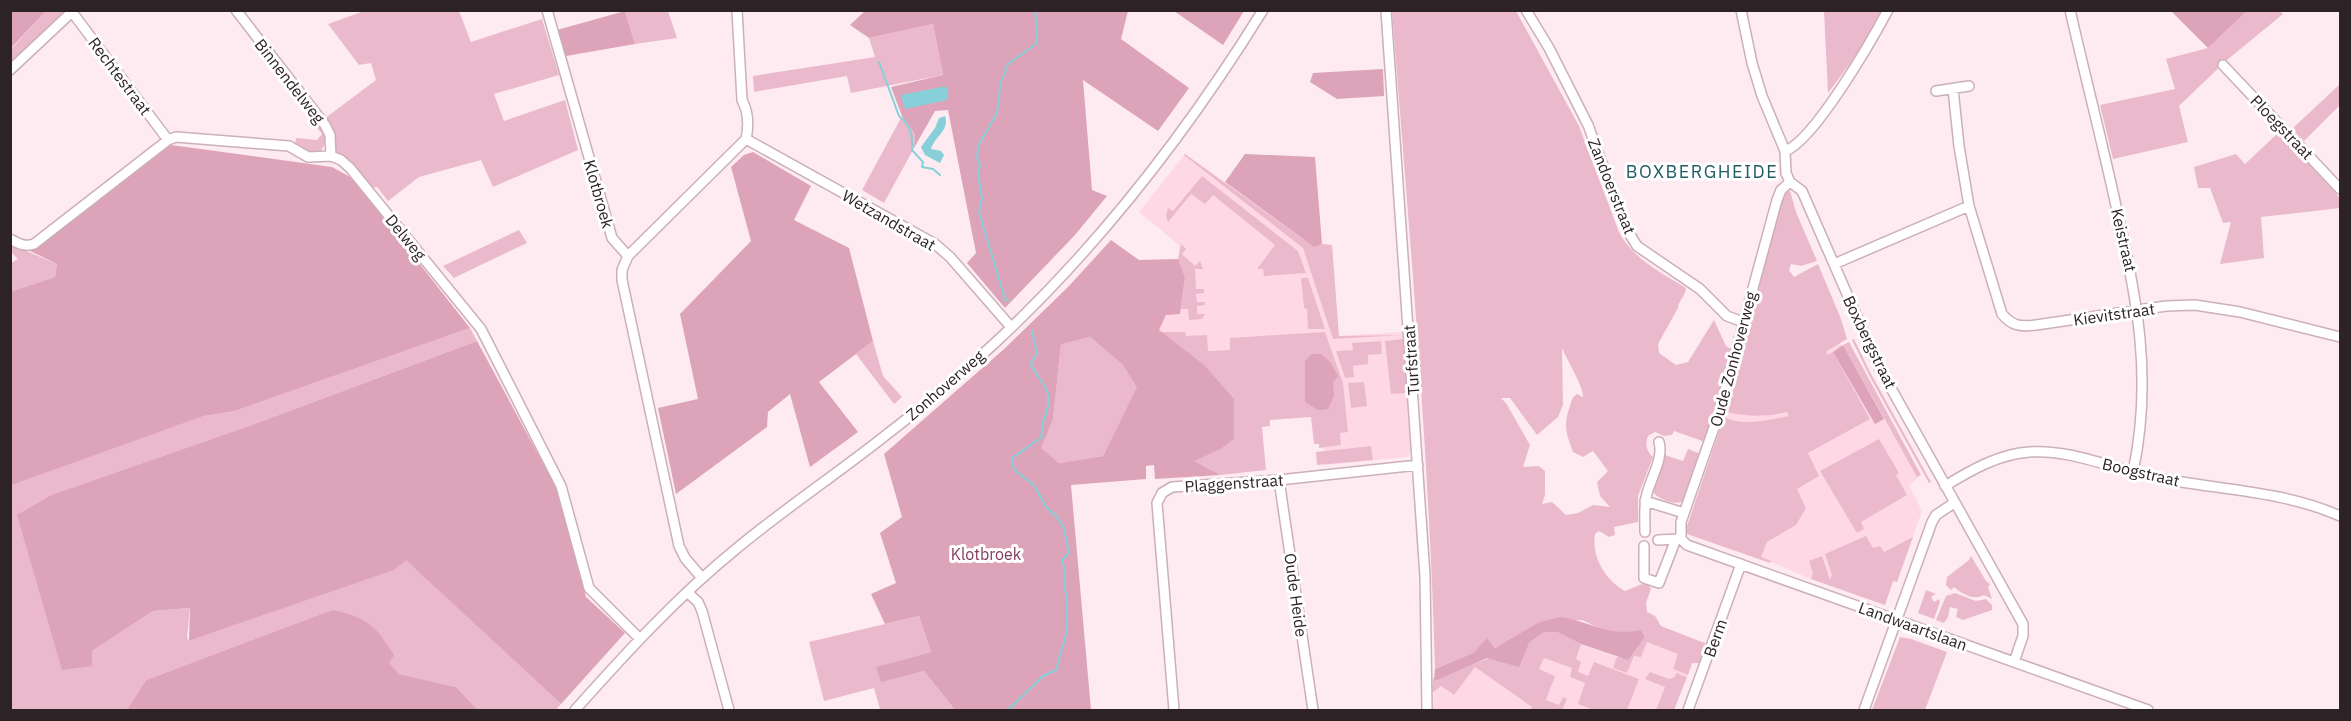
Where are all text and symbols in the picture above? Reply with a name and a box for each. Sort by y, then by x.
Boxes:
street label: Rechtestraat [84,33,156,119]
street label: Binnendelweg [251,35,330,128]
street label: Ploegstraat [2246,91,2318,163]
street label: Zandoerstraat [1584,135,1640,237]
street label: Klotbroek [580,157,618,231]
district label: BOXBERGHEIDE [1626,160,1778,183]
street label: Wetzandstraat [839,185,939,255]
street label: Keistraat [2107,206,2141,274]
street label: Delweg [381,210,431,264]
street label: Oude Zonhoverweg [1705,289,1761,429]
street label: Boxbergstraat [1839,292,1901,392]
street label: Kievitstraat [2072,298,2156,330]
street label: Turfstraat [1399,324,1423,396]
street label: Zonhoverweg [902,345,989,424]
street label: Boogstraat [2100,453,2182,491]
street label: Plaggenstraat [1184,470,1284,496]
park label: Klotbroek [951,544,1022,564]
street label: Oude Heide [1280,552,1312,638]
street label: Landwaartslaan [1856,597,1970,655]
street label: Berm [1699,616,1731,660]

